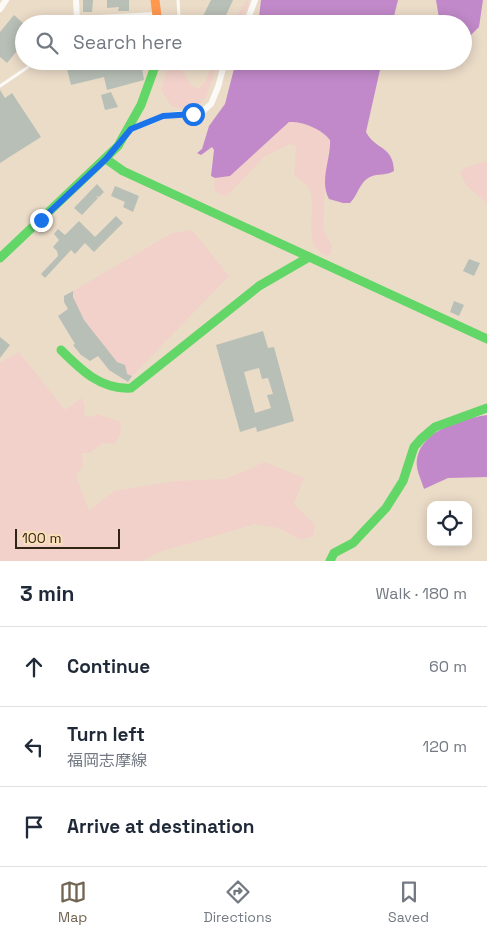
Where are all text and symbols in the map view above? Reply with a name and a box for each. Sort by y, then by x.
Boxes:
search box [15,15,472,70]
icon: search [33,29,61,57]
text: Search here [73,30,183,55]
route start [182,103,205,126]
route end [30,209,53,232]
map controls [427,501,472,546]
button: locate [427,501,472,546]
scale bar [15,526,120,549]
text: 100 m [22,529,61,547]
text: 3 min [20,580,75,607]
text: Walk · 180 m [375,583,467,604]
icon: ahead [20,653,48,681]
text: Continue [67,654,150,679]
text: 60 m [429,656,467,677]
text: Turn left [67,722,145,747]
icon: left [20,733,48,761]
text: 120 m [423,736,467,757]
text: 福岡志摩線 [67,750,147,771]
icon: arrive [20,813,48,841]
text: Arrive at destination [67,814,255,839]
tab: Map [58,878,87,926]
tab: Directions [203,878,272,926]
tab: Saved [388,878,429,926]

